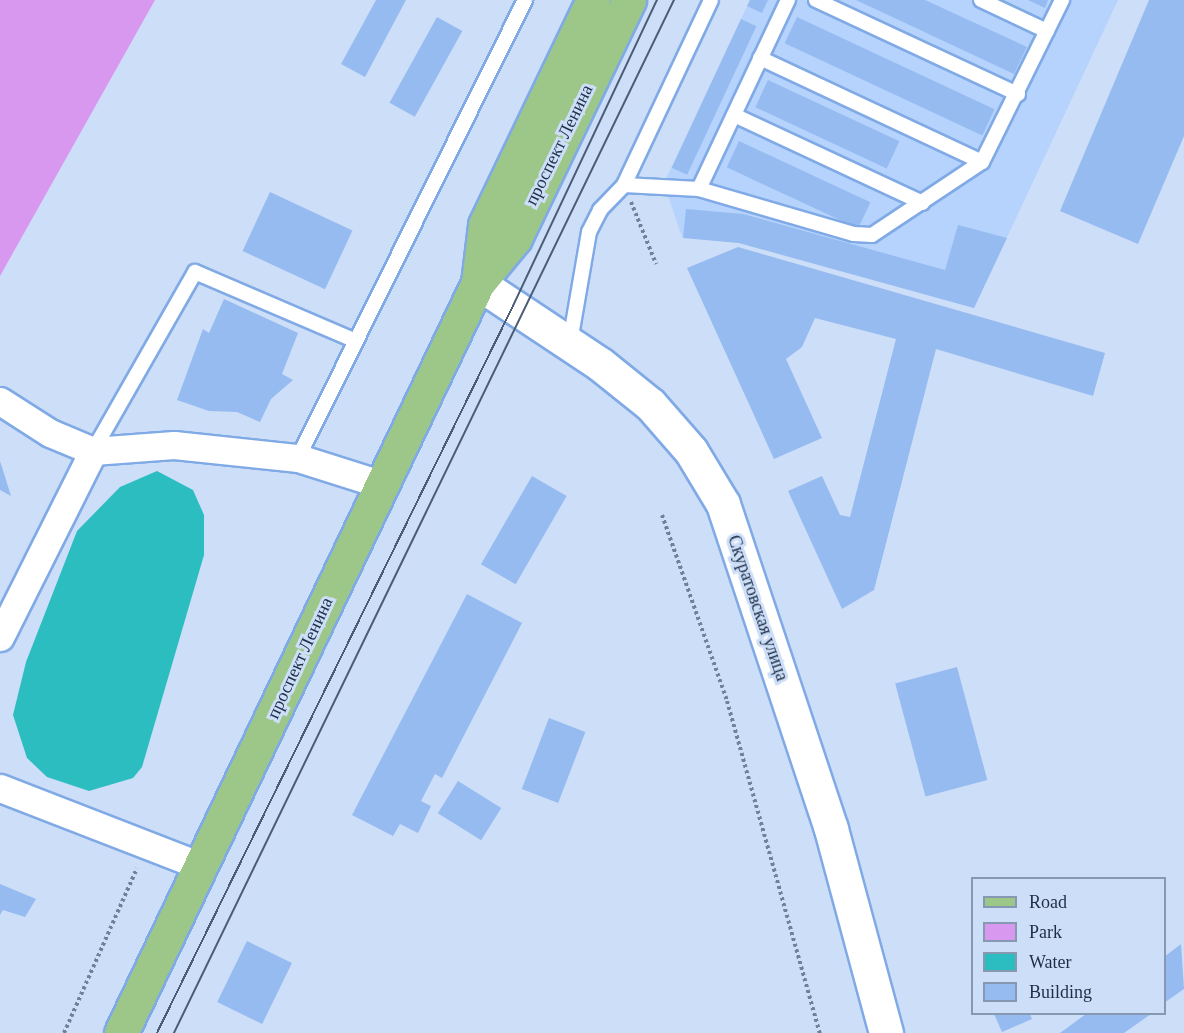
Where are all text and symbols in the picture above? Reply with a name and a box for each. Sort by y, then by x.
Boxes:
street label: проспект Ленина [520,81,598,209]
street label: Скуратовская улица [723,532,793,684]
street label: проспект Ленина [262,594,338,722]
legend [971,877,1166,1015]
text: Road [1029,892,1067,912]
text: Park [1029,922,1062,942]
text: Water [1029,952,1072,972]
text: Building [1029,982,1092,1002]

